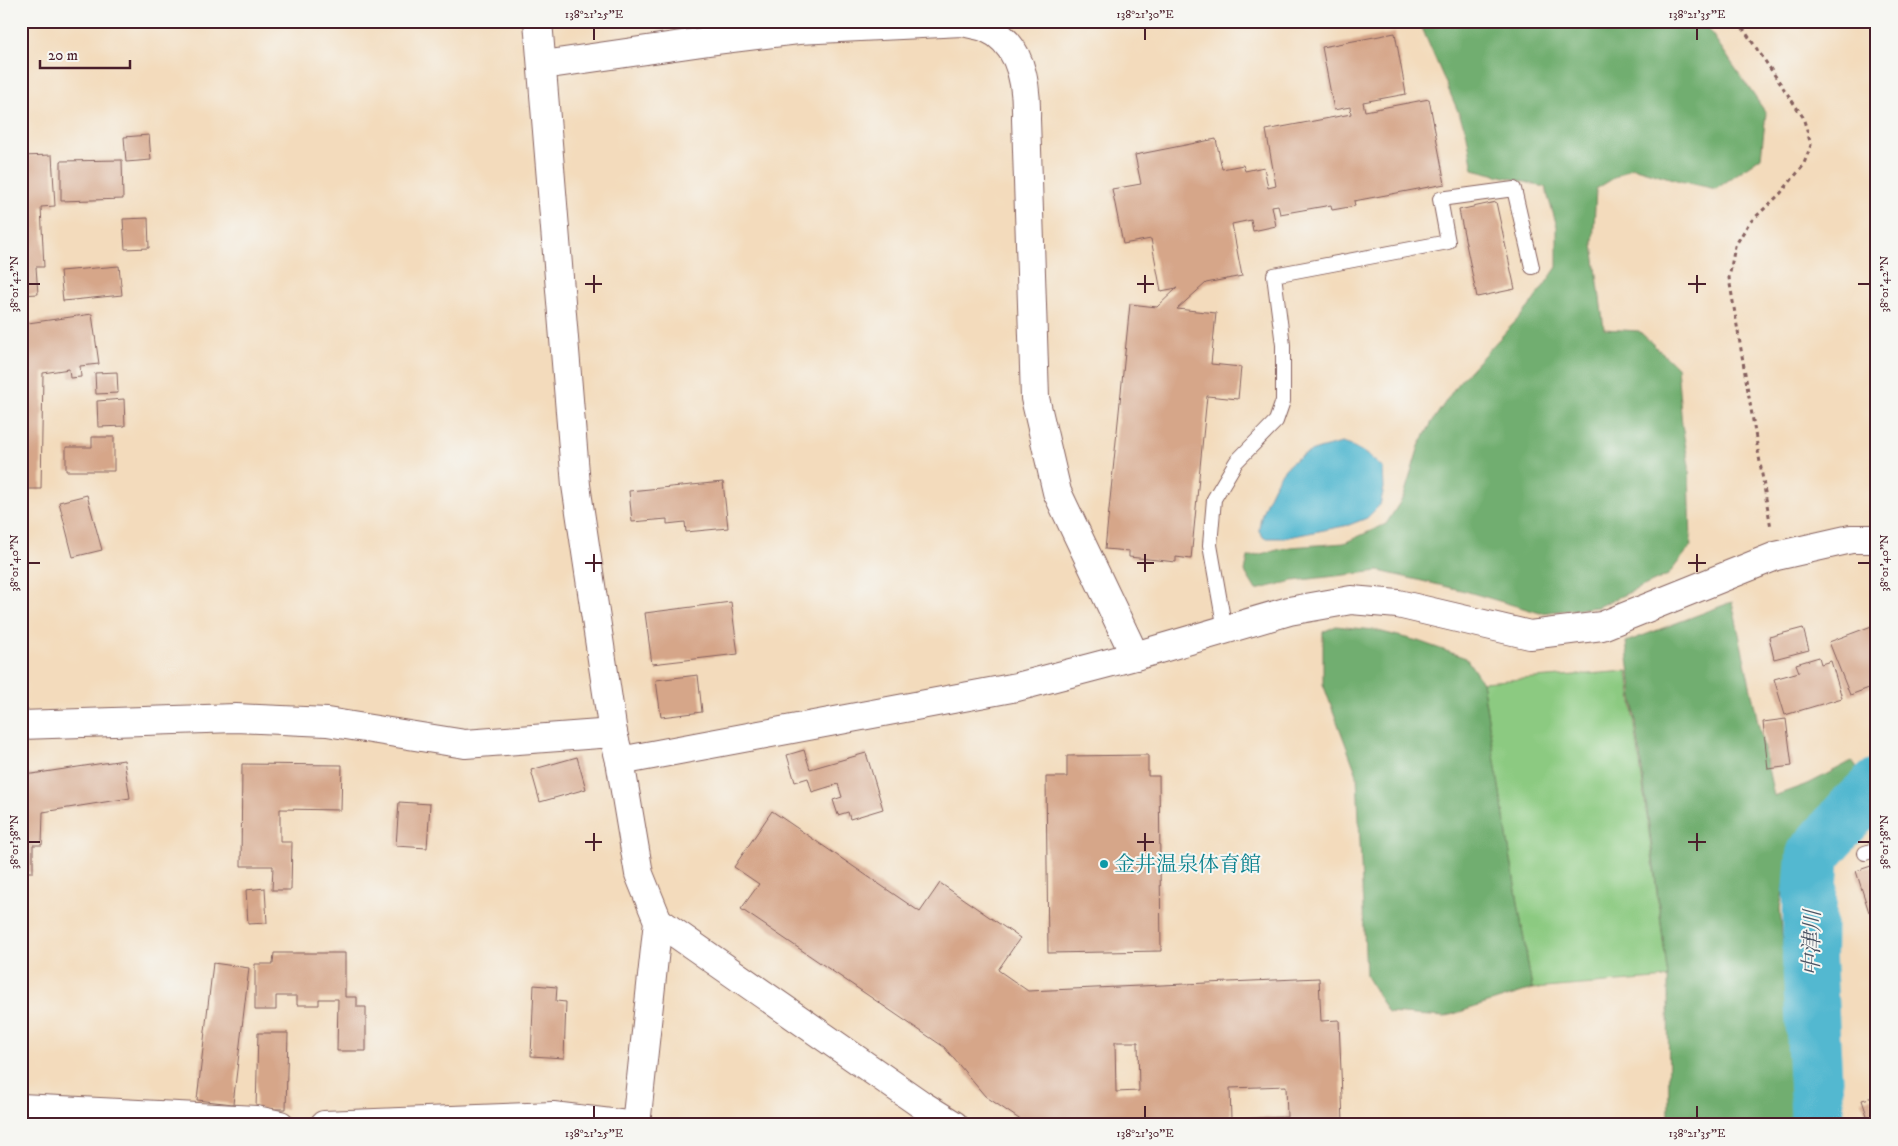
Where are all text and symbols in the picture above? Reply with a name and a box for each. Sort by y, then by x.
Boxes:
text: 138°21'25"E [565,7,624,22]
text: 138°21'30"E [1116,7,1174,22]
text: 138°21'35"E [1669,7,1726,22]
scale bar [40,38,130,70]
text: 20 m [48,46,78,65]
text: 38°01'42"N [7,255,22,312]
text: 38°01'42"N [1877,255,1892,312]
text: 38°01'40"N [7,534,22,592]
text: 38°01'40"N [1877,534,1892,592]
text: 38°01'38"N [7,815,22,869]
text: 38°01'38"N [1877,815,1892,869]
place label: 金井温泉体育館 [1114,852,1261,878]
marker: 金井温泉体育館 [1098,858,1110,870]
water label: 中津川 [1798,908,1827,976]
text: 138°21'25"E [565,1126,624,1141]
text: 138°21'30"E [1116,1126,1174,1141]
text: 138°21'35"E [1669,1126,1726,1141]

